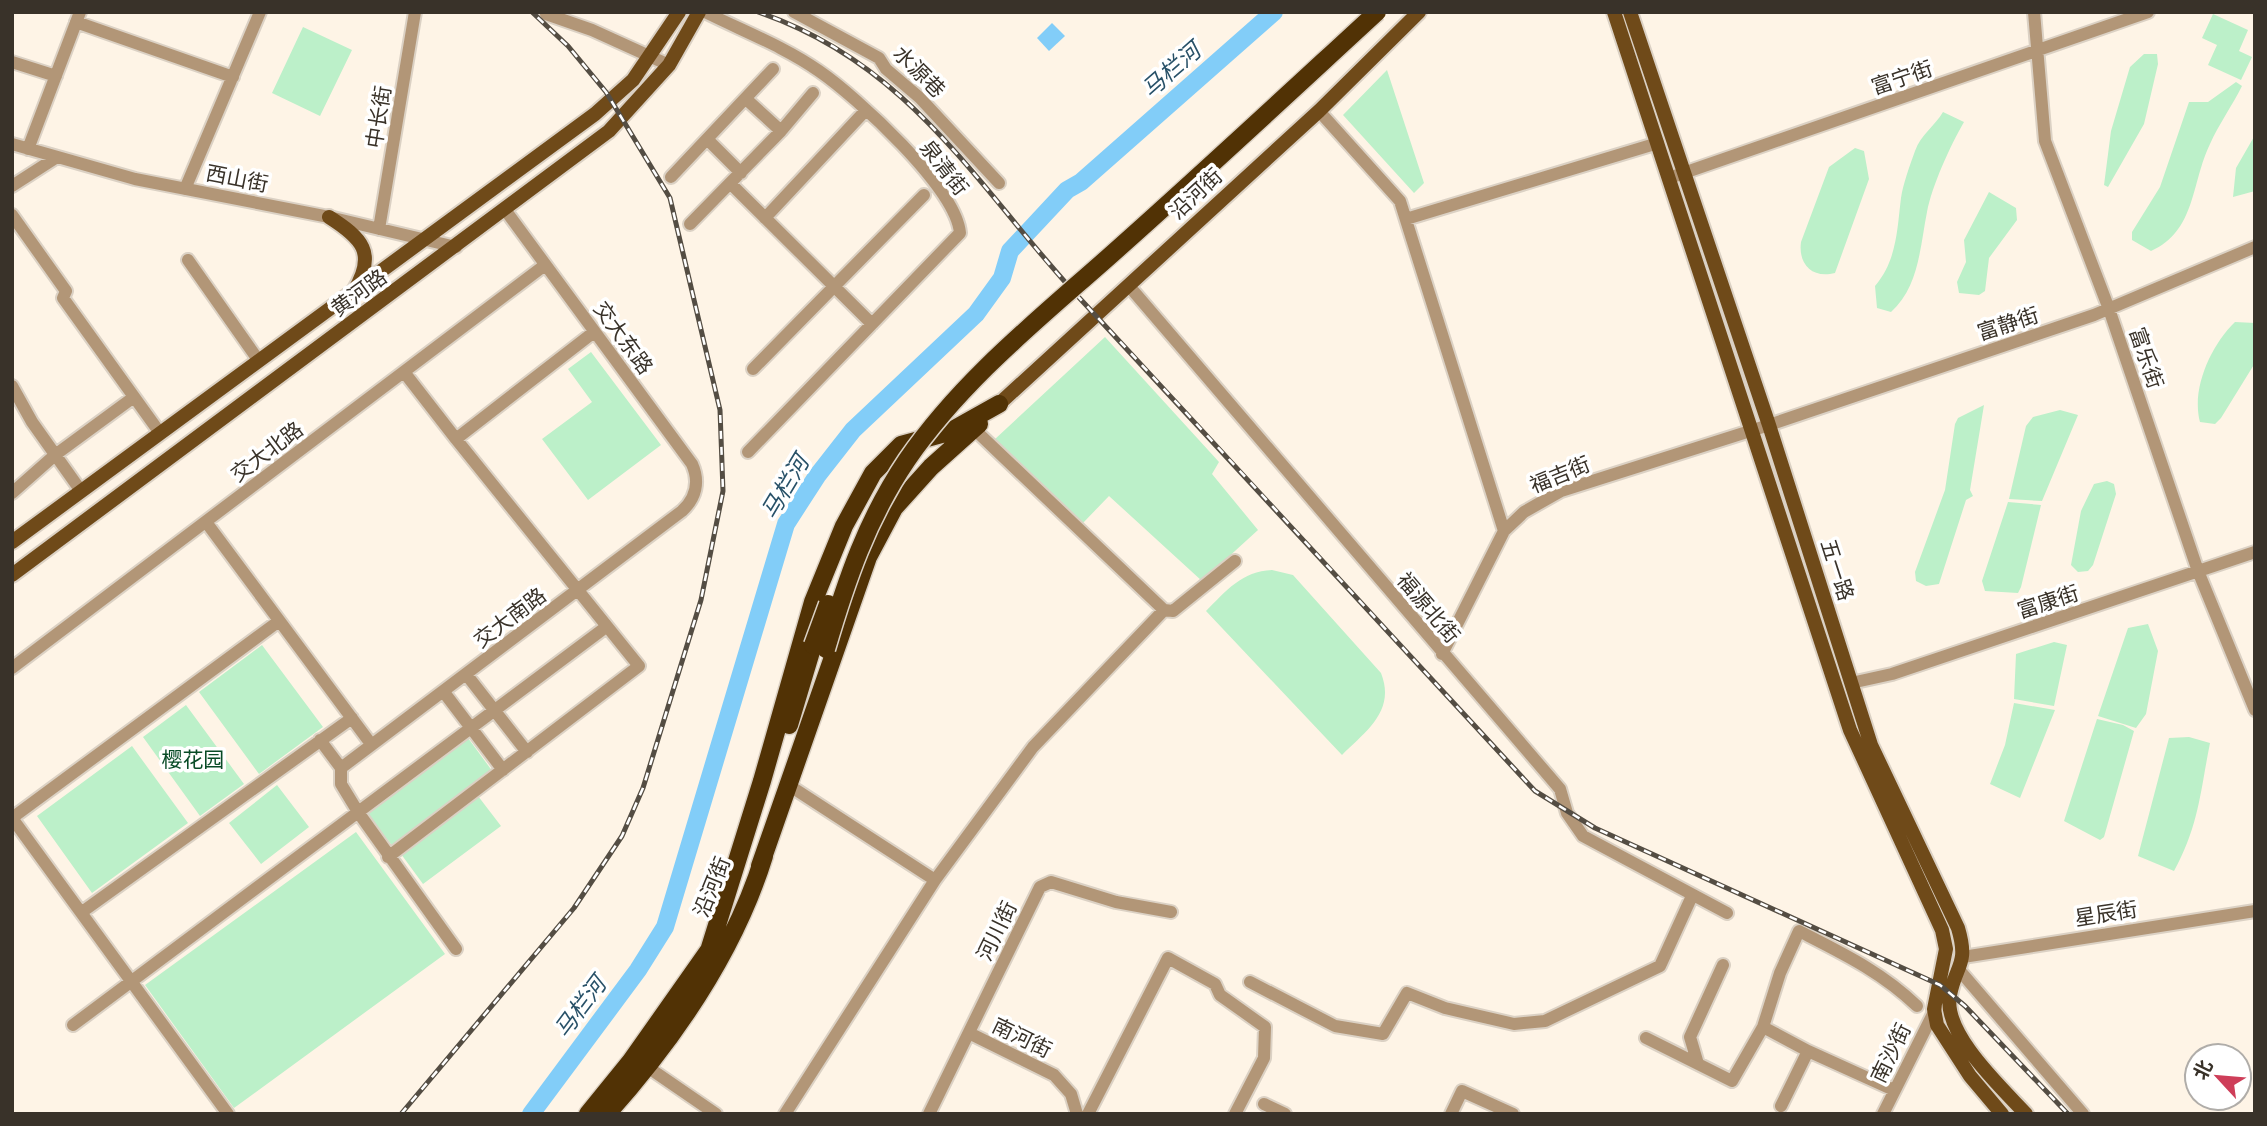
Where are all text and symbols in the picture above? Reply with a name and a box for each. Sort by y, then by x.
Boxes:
water label: 马栏河 [1135,33,1210,104]
street label: 水源巷 [887,40,951,104]
street label: 富宁街 [1868,55,1936,101]
street label: 中长街 [360,84,398,150]
street label: 泉清街 [914,135,974,201]
street label: 西山街 [203,159,271,199]
street label: 沿河街 [1163,162,1229,226]
street label: 黄河路 [325,263,393,323]
street label: 交大东路 [587,296,659,380]
street label: 富静街 [1974,301,2042,347]
street label: 富乐街 [2123,324,2169,392]
street label: 交大北路 [225,416,309,488]
water label: 马栏河 [754,446,818,524]
street label: 福吉街 [1526,450,1594,500]
street label: 五一路 [1814,536,1860,604]
street label: 福源北街 [1390,567,1466,649]
street label: 富康街 [2014,579,2082,625]
street label: 交大南路 [468,582,552,654]
park label: 樱花园 [162,746,225,774]
street label: 沿河街 [687,853,737,921]
street label: 星辰街 [2073,895,2139,933]
street label: 河川街 [971,897,1023,965]
water label: 马栏河 [547,967,615,1044]
street label: 南河街 [988,1012,1056,1064]
street label: 南沙街 [1865,1019,1917,1087]
north arrow [2183,1042,2253,1112]
text: 北 [2188,1056,2219,1084]

